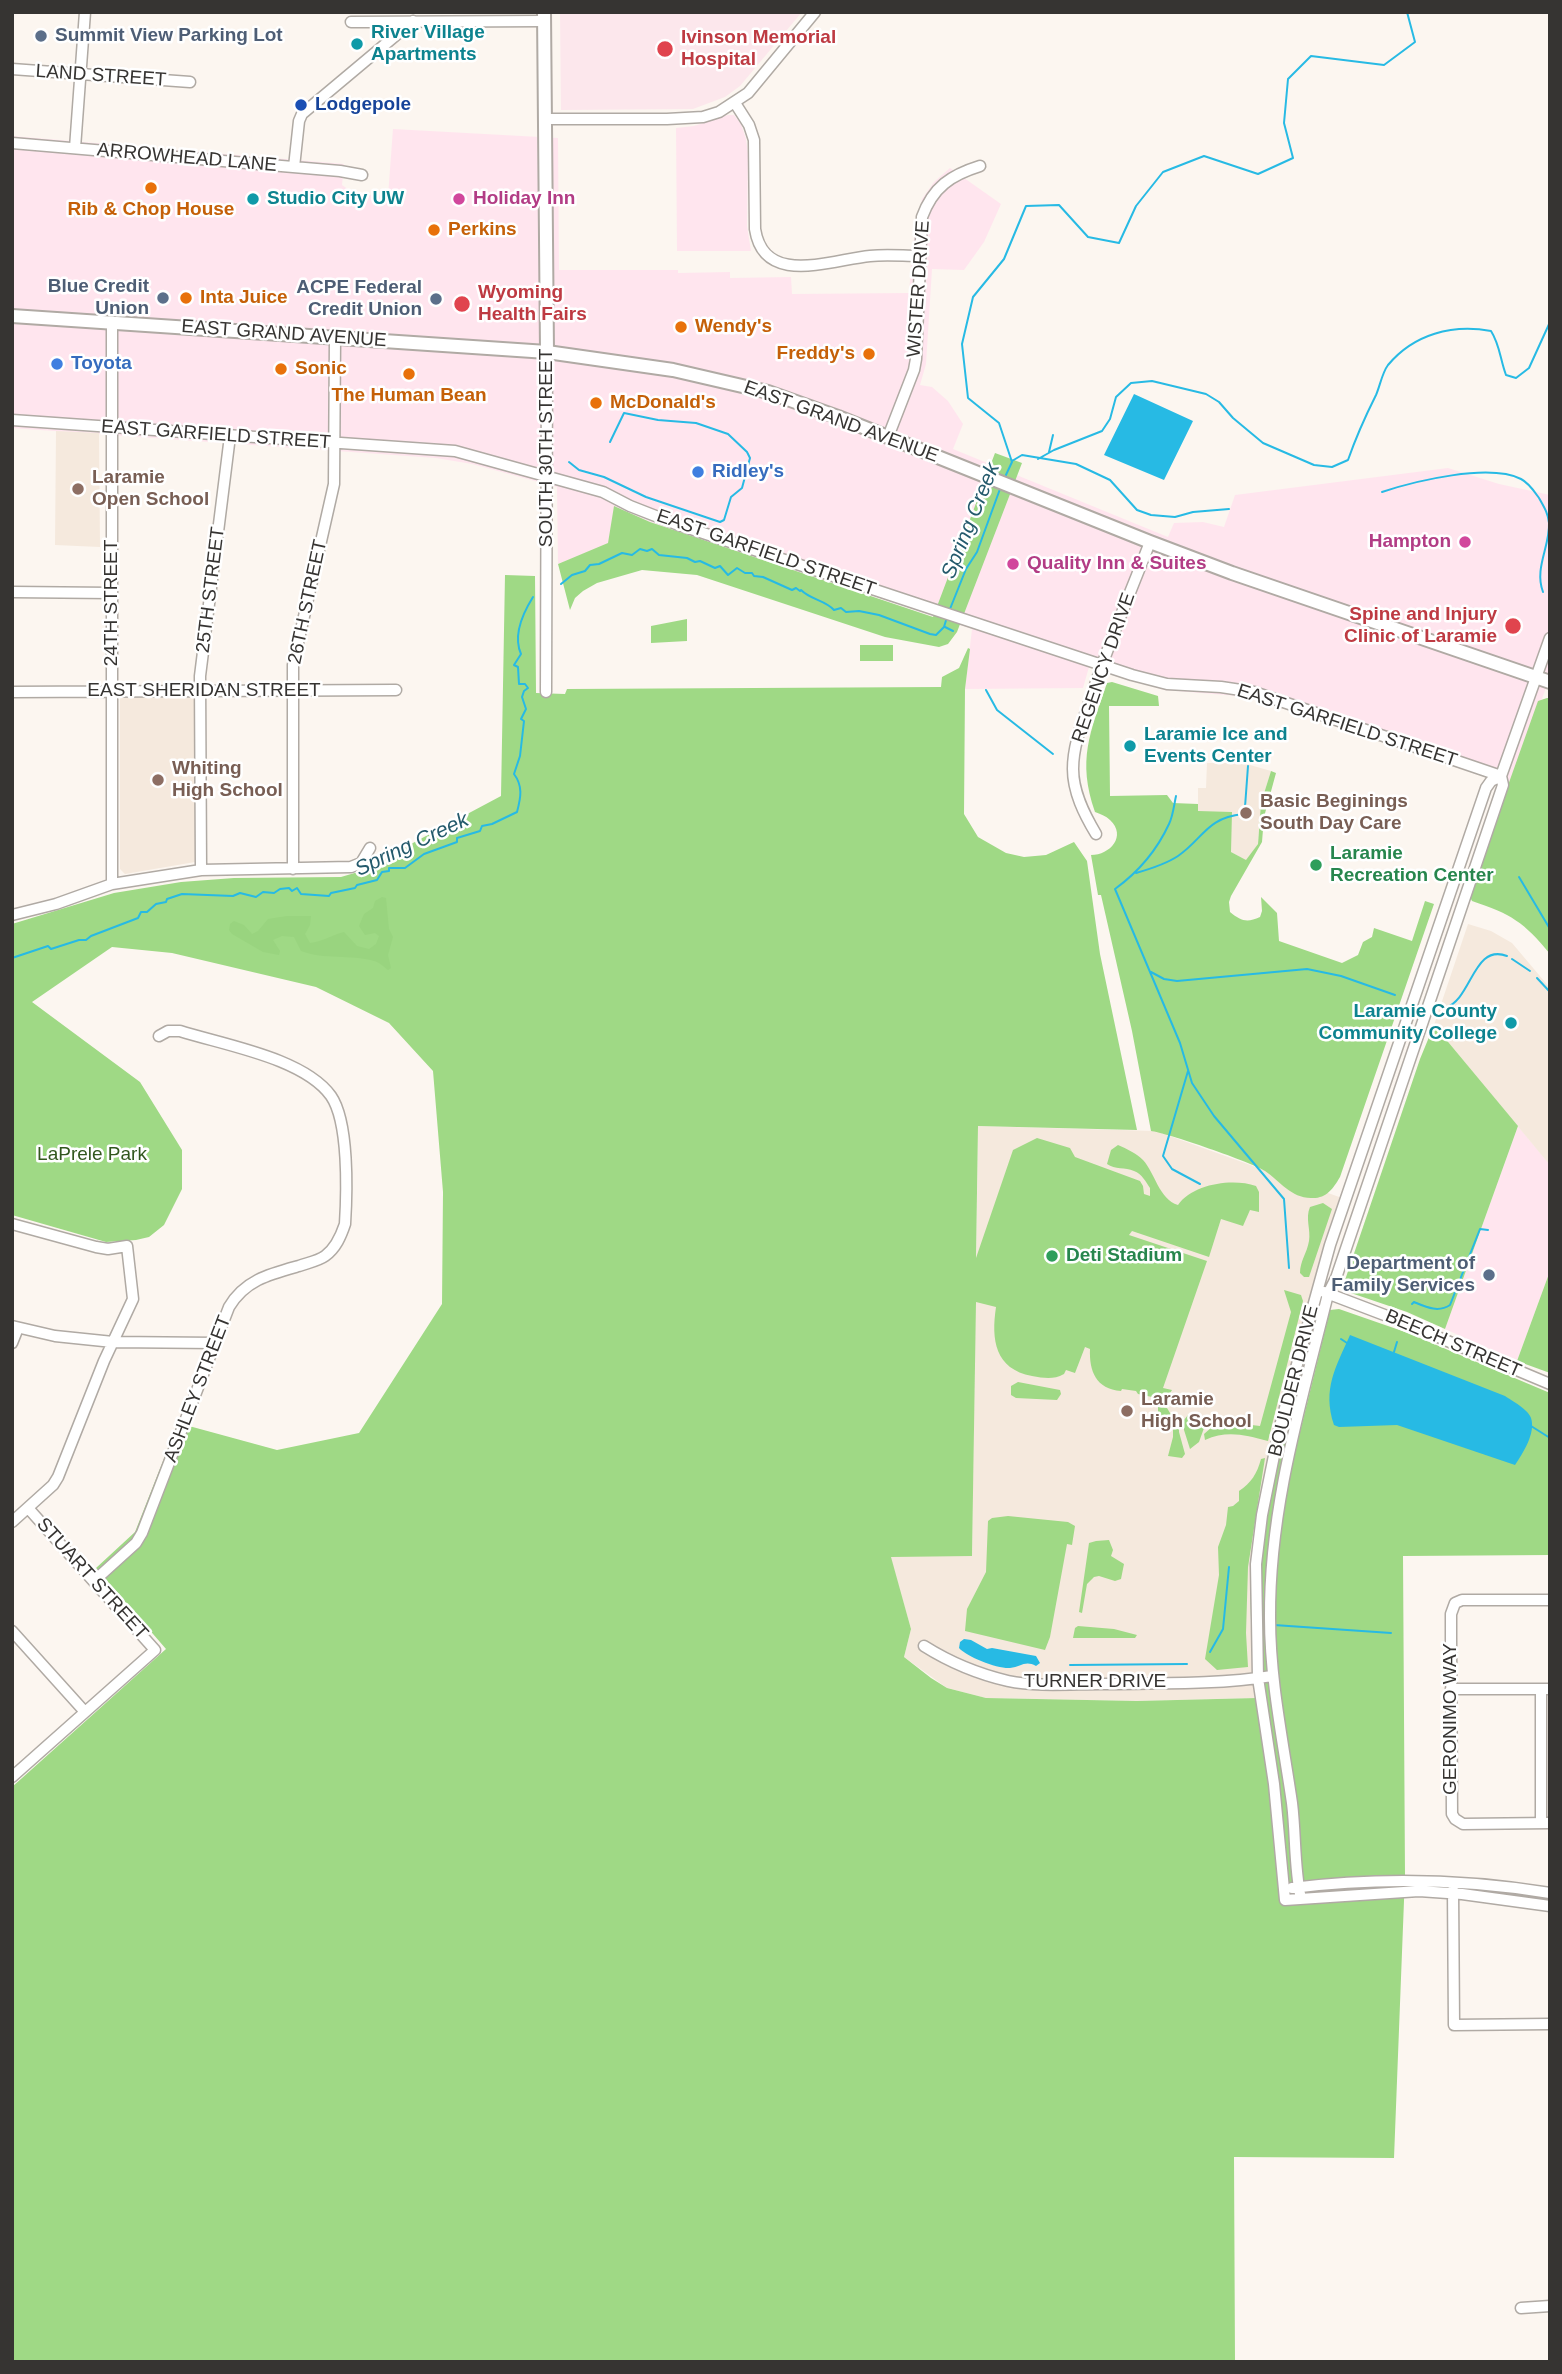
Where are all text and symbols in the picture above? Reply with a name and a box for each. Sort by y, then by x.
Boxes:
place label: River Village Apartments [371,22,485,66]
place label: Summit View Parking Lot [55,25,283,47]
place label: Ivinson Memorial Hospital [681,27,836,71]
marker: Summit View Parking Lot [33,28,49,44]
marker: River Village Apartments [349,36,365,52]
marker: Ivinson Memorial Hospital [655,39,675,59]
street label: LAND STREET [35,60,167,92]
place label: Lodgepole [315,94,411,116]
marker: Lodgepole [293,97,309,113]
street label: ARROWHEAD LANE [96,139,278,177]
marker: Rib & Chop House [143,180,159,196]
place label: Studio City UW [267,188,404,210]
place label: Holiday Inn [473,188,575,210]
marker: Studio City UW [245,191,261,207]
marker: Holiday Inn [451,191,467,207]
place label: Rib & Chop House [68,199,234,221]
place label: Perkins [448,219,517,241]
street label: WISTER DRIVE [903,220,935,358]
marker: Perkins [426,222,442,238]
place label: Blue Credit Union [48,276,149,320]
place label: ACPE Federal Credit Union [296,277,422,321]
place label: Wyoming Health Fairs [478,282,587,326]
place label: Inta Juice [200,287,288,309]
marker: Blue Credit Union [155,290,171,306]
marker: Inta Juice [178,290,194,306]
marker: ACPE Federal Credit Union [428,291,444,307]
marker: Wyoming Health Fairs [452,294,472,314]
street label: EAST GRAND AVENUE [181,315,387,353]
place label: Wendy's [695,316,772,338]
marker: Wendy's [673,319,689,335]
place label: Freddy's [777,343,855,365]
marker: Freddy's [861,346,877,362]
street label: SOUTH 30TH STREET [536,349,558,547]
place label: Toyota [71,353,132,375]
marker: Toyota [49,356,65,372]
place label: Sonic [295,358,347,380]
marker: Sonic [273,361,289,377]
marker: The Human Bean [401,366,417,382]
street label: EAST GRAND AVENUE [741,376,941,468]
place label: The Human Bean [331,385,487,407]
place label: McDonald's [610,392,716,414]
marker: McDonald's [588,395,604,411]
street label: EAST GARFIELD STREET [100,416,332,454]
water label: Spring Creek [936,459,1006,583]
place label: Ridley's [712,461,784,483]
marker: Ridley's [690,464,706,480]
place label: Laramie Open School [92,467,209,511]
marker: Laramie Open School [70,481,86,497]
street label: EAST GARFIELD STREET [653,505,879,601]
street label: 25TH STREET [192,526,230,654]
place label: Hampton [1369,531,1451,553]
marker: Hampton [1457,534,1473,550]
street label: 26TH STREET [284,538,332,666]
street label: 24TH STREET [101,540,123,666]
place label: Quality Inn & Suites [1027,553,1206,575]
marker: Quality Inn & Suites [1005,556,1021,572]
street label: REGENCY DRIVE [1068,590,1140,746]
place label: Spine and Injury Clinic of Laramie [1344,604,1497,648]
marker: Spine and Injury Clinic of Laramie [1503,616,1523,636]
street label: EAST SHERIDAN STREET [87,680,321,702]
street label: EAST GARFIELD STREET [1234,680,1460,772]
place label: Laramie Ice and Events Center [1144,724,1288,768]
marker: Laramie Ice and Events Center [1122,738,1138,754]
place label: Whiting High School [172,758,283,802]
marker: Whiting High School [150,772,166,788]
place label: Basic Beginings South Day Care [1260,791,1408,835]
marker: Basic Beginings South Day Care [1238,805,1254,821]
water label: Spring Creek [351,808,473,882]
place label: Laramie Recreation Center [1330,843,1494,887]
marker: Laramie Recreation Center [1308,857,1324,873]
place label: Laramie County Community College [1319,1001,1497,1045]
marker: Laramie County Community College [1503,1015,1519,1031]
park label: LaPrele Park [37,1144,147,1166]
place label: Deti Stadium [1066,1245,1182,1267]
marker: Deti Stadium [1044,1248,1060,1264]
place label: Department of Family Services [1331,1253,1475,1297]
marker: Department of Family Services [1481,1267,1497,1283]
street label: BOULDER DRIVE [1264,1303,1324,1459]
street label: BEECH STREET [1381,1305,1525,1383]
street label: ASHLEY STREET [160,1312,236,1466]
place label: Laramie High School [1141,1389,1252,1433]
marker: Laramie High School [1119,1403,1135,1419]
street label: STUART STREET [31,1513,153,1645]
street label: GERONIMO WAY [1440,1643,1462,1795]
street label: TURNER DRIVE [1024,1671,1166,1693]

